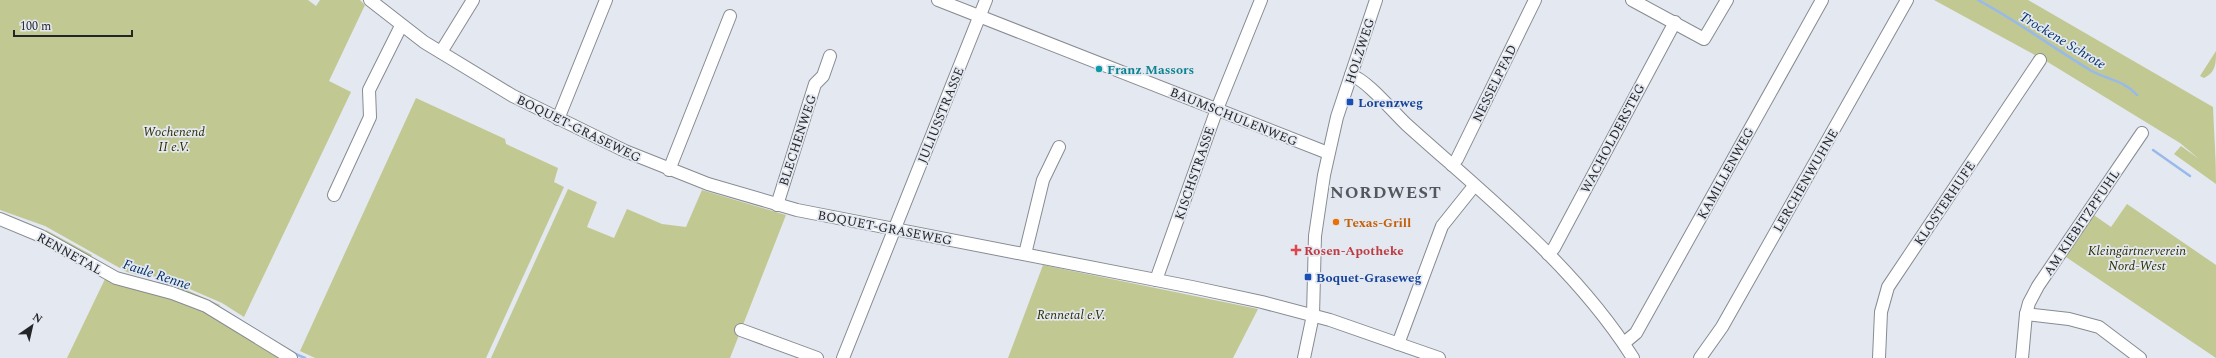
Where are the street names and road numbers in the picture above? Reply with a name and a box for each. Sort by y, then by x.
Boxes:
street label: HOLZWEG [1340,16,1380,87]
street label: NESSELPFAD [1467,41,1522,126]
street label: JULIUSSTRASSE [912,64,969,167]
street label: WACHOLDERSTEG [1576,80,1650,197]
street label: BAUMSCHULENWEG [1167,82,1300,152]
street label: BOQUET-GRASEWEG [513,90,644,168]
street label: BLECHENWEG [774,92,822,189]
street label: KISCHSTRASSE [1170,124,1220,223]
street label: KAMILLENWEG [1692,124,1759,223]
street label: LERCHENWUHNE [1768,125,1844,236]
street label: KLOSTERHUFE [1909,157,1981,250]
street label: AM KIEBITZPFUHL [2039,165,2125,280]
street label: BOQUET-GRASEWEG [816,205,954,251]
street label: RENNETAL [33,228,106,280]

